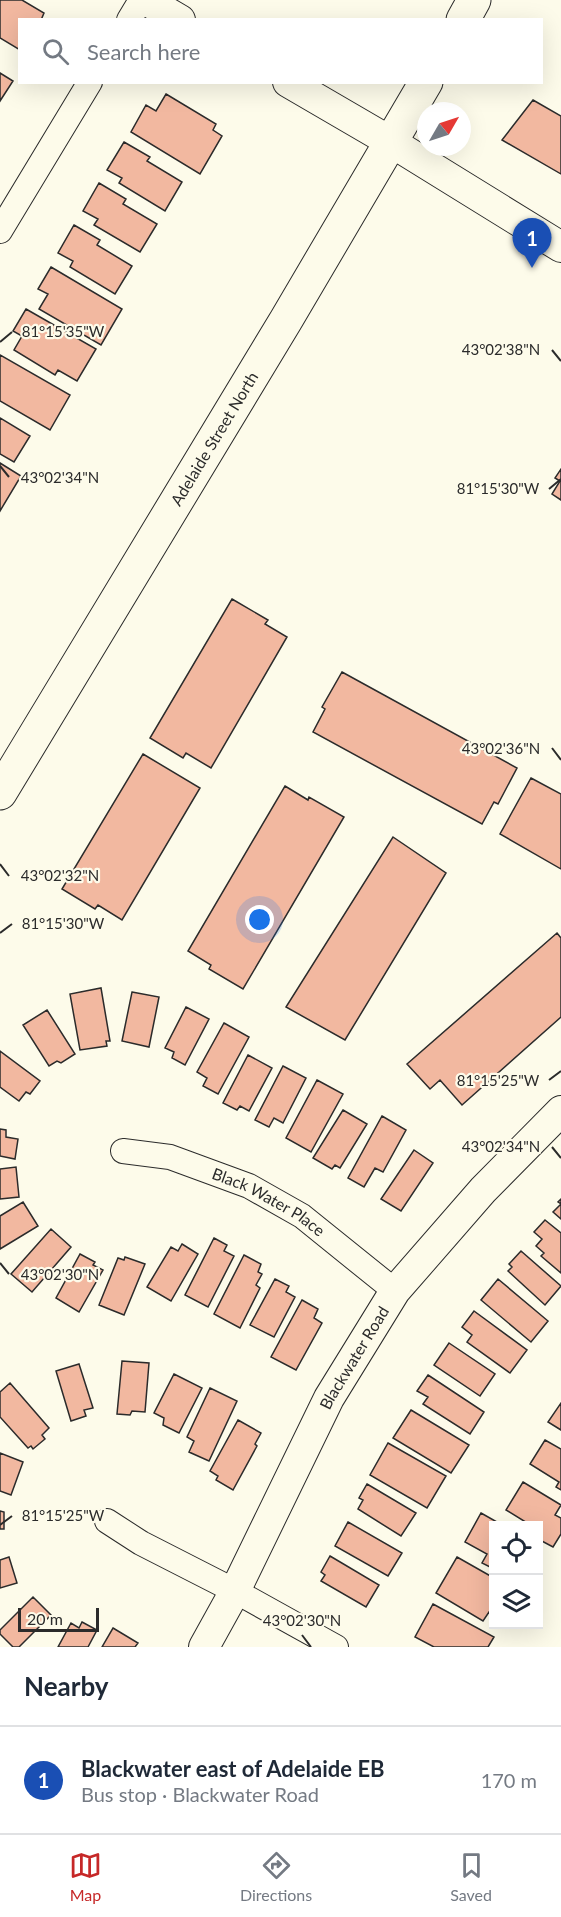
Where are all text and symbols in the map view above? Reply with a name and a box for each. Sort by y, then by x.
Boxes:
search box [18,18,543,84]
icon: search [39,35,72,68]
text: Search here [87,38,200,65]
north arrow [417,102,471,156]
pin: 1 [512,218,552,268]
text: 81°15'35"W [22,322,105,340]
text: 43°02'38"N [462,340,540,358]
street label: Adelaide Street North [166,368,262,509]
text: 43°02'34"N [21,468,99,486]
text: 81°15'30"W [457,479,540,497]
text: 43°02'36"N [462,739,540,757]
text: 43°02'32"N [21,866,99,884]
your location [245,905,274,934]
text: 81°15'30"W [22,914,105,932]
text: 81°15'25"W [457,1071,540,1089]
text: 43°02'34"N [462,1137,540,1155]
street label: Black Water Place [210,1163,329,1240]
text: 43°02'30"N [21,1265,99,1283]
street label: Blackwater Road [315,1303,392,1412]
text: 81°15'25"W [22,1506,105,1524]
map controls [489,1521,543,1629]
button: locate [489,1521,543,1575]
button: layers [489,1575,543,1629]
scale bar [18,1605,99,1632]
text: 20 m [27,1609,63,1628]
text: 43°02'30"N [263,1611,341,1629]
text: Nearby [24,1670,109,1702]
text: Blackwater east of Adelaide EB [81,1755,385,1782]
text: 1 [38,1768,49,1792]
text: 170 m [481,1768,537,1792]
text: Bus stop · Blackwater Road [81,1782,319,1806]
tab: Map [69,1849,102,1904]
tab: Directions [240,1849,312,1904]
tab: Saved [450,1849,492,1904]

